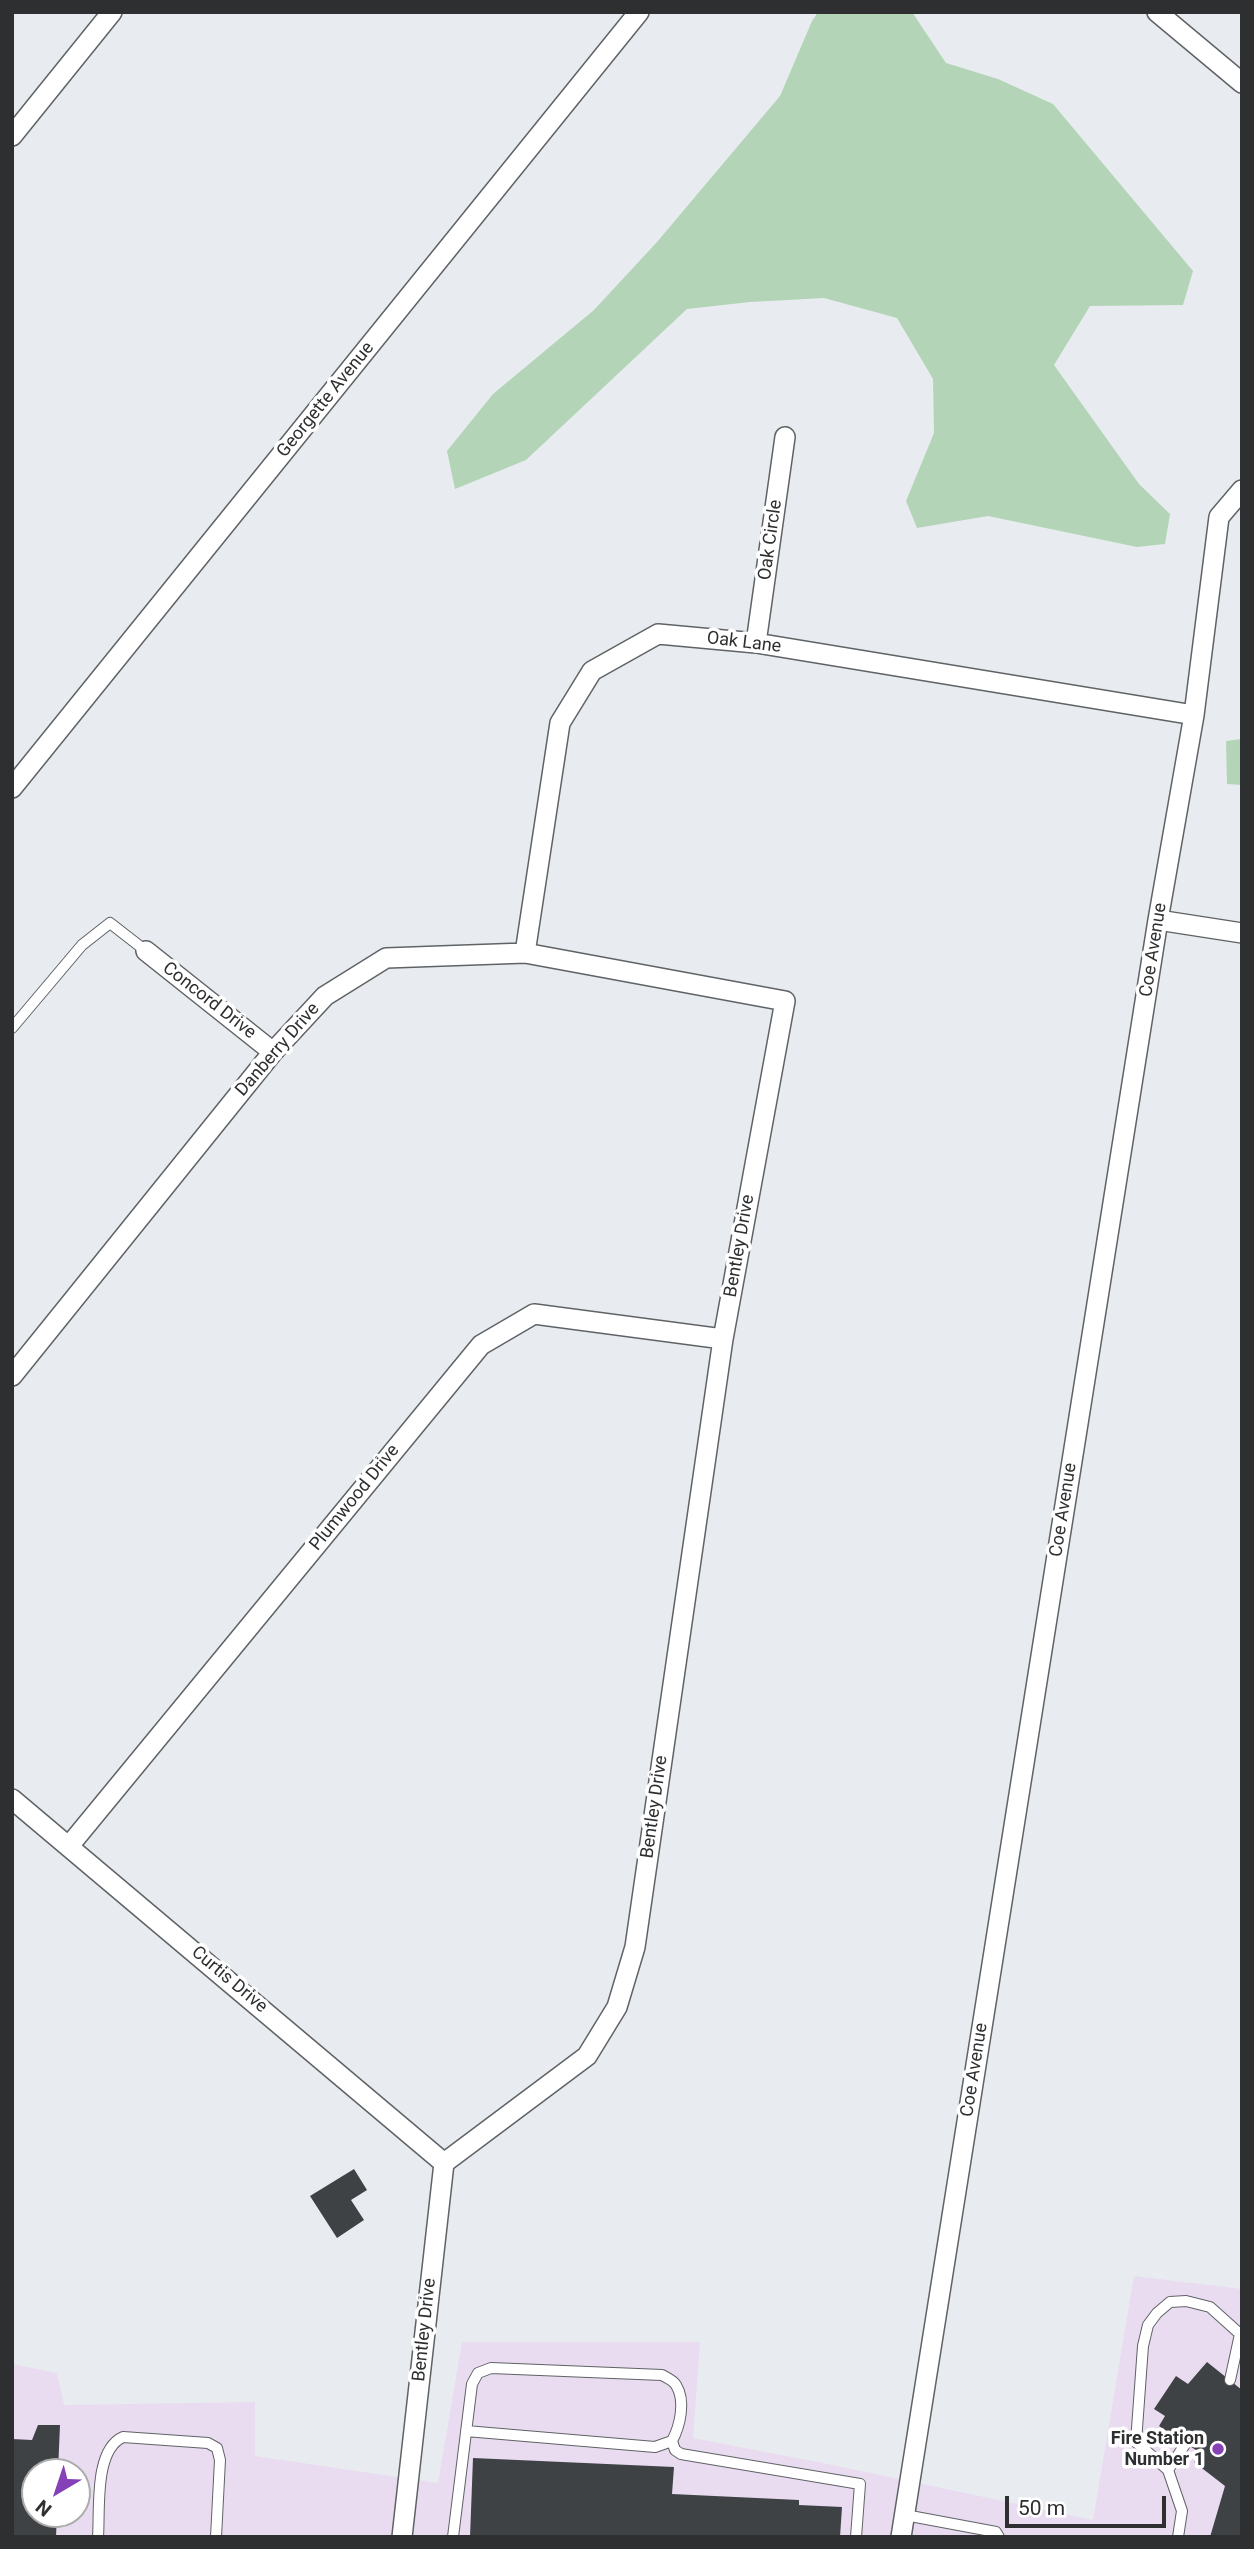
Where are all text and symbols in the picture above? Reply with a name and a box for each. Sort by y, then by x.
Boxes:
street label: Georgette Avenue [273,338,379,462]
street label: Oak Circle [755,498,787,582]
street label: Oak Lane [706,628,782,658]
street label: Coe Avenue [1136,901,1172,999]
street label: Concord Drive [158,958,260,1044]
street label: Danberry Drive [231,999,325,1101]
street label: Bentley Drive [720,1193,760,1299]
street label: Plumwood Drive [306,1440,404,1556]
street label: Coe Avenue [1046,1461,1082,1559]
street label: Bentley Drive [637,1754,673,1860]
street label: Curtis Drive [187,1942,271,2018]
street label: Coe Avenue [957,2021,993,2119]
street label: Bentley Drive [409,2277,441,2383]
place label: Fire Station Number 1 [1111,2428,1204,2470]
marker: Fire Station Number 1 [1210,2441,1226,2457]
north arrow [21,2458,91,2528]
scale bar [1009,2482,1170,2526]
text: N [31,2495,56,2521]
text: 50 m [1018,2496,1065,2520]

